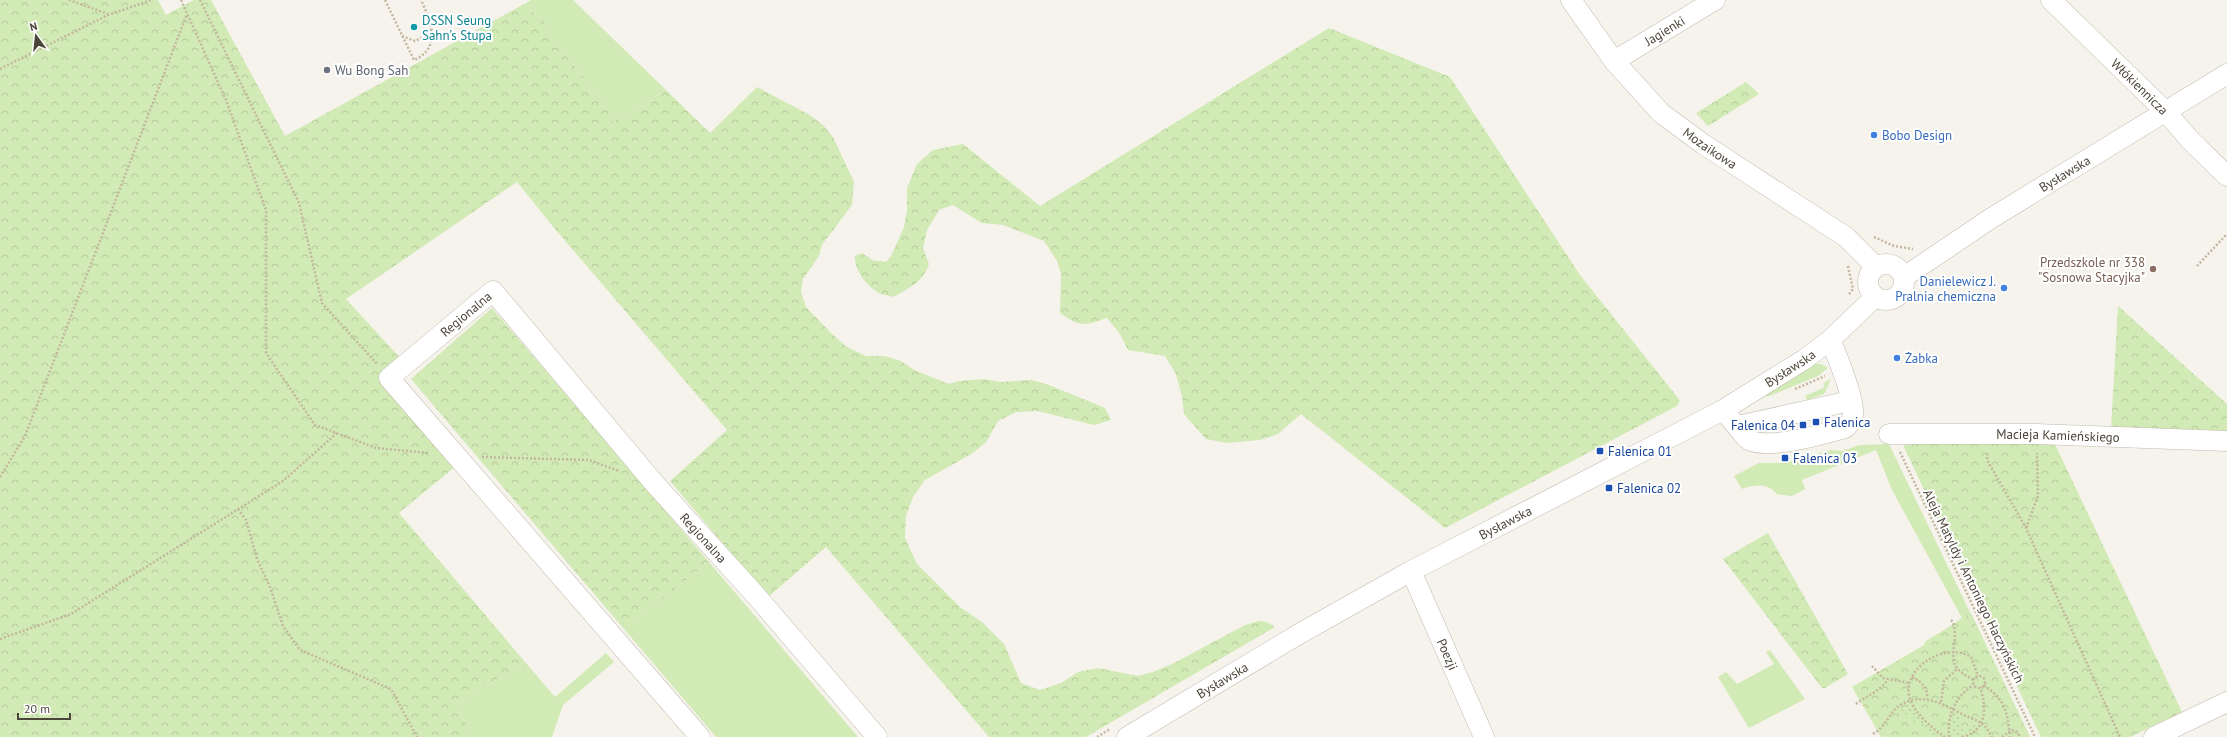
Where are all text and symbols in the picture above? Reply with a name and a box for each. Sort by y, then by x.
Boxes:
place label: DSSN Seung Sahn’s Stupa [422,12,492,44]
street label: Jagienki [1641,12,1688,50]
north arrow [16,16,56,56]
text: N [28,19,39,34]
marker: DSSN Seung Sahn’s Stupa [409,22,419,32]
street label: Włókiennicza [2107,55,2172,119]
place label: Wu Bong Sah [335,62,408,79]
marker: Wu Bong Sah [322,65,332,75]
street label: Mozaikowa [1679,124,1740,173]
place label: Bobo Design [1882,127,1952,144]
marker: Bobo Design [1869,130,1879,140]
street label: Bysławska [2036,152,2094,196]
place label: Przedszkole nr 338 "Sosnowa Stacyjka" [2038,254,2145,286]
marker: Przedszkole nr 338 "Sosnowa Stacyjka" [2148,264,2158,274]
place label: Danielewicz J. Pralnia chemiczna [1895,273,1996,305]
marker: Danielewicz J. Pralnia chemiczna [1999,283,2009,293]
street label: Regionalna [437,288,495,341]
street label: Bysławska [1762,346,1819,391]
place label: Żabka [1905,350,1938,367]
marker: Żabka [1892,353,1902,363]
place label: Falenica [1824,414,1870,431]
place label: Falenica 04 [1731,417,1795,434]
marker: Falenica [1811,417,1821,427]
marker: Falenica 04 [1798,420,1808,430]
street label: Macieja Kamieńskiego [1996,426,2120,446]
place label: Falenica 01 [1608,443,1672,460]
marker: Falenica 01 [1595,446,1605,456]
place label: Falenica 03 [1793,450,1857,467]
marker: Falenica 03 [1780,453,1790,463]
place label: Falenica 02 [1617,480,1681,497]
marker: Falenica 02 [1604,483,1614,493]
street label: Aleja Matyldy i Antoniego Haczyńskich [1919,487,2028,686]
street label: Bysławska [1476,502,1535,543]
street label: Regionalna [676,509,730,567]
street label: Poezji [1433,636,1462,673]
street label: Bysławska [1194,658,1251,702]
scale bar [18,695,70,721]
text: 20 m [24,701,50,716]

